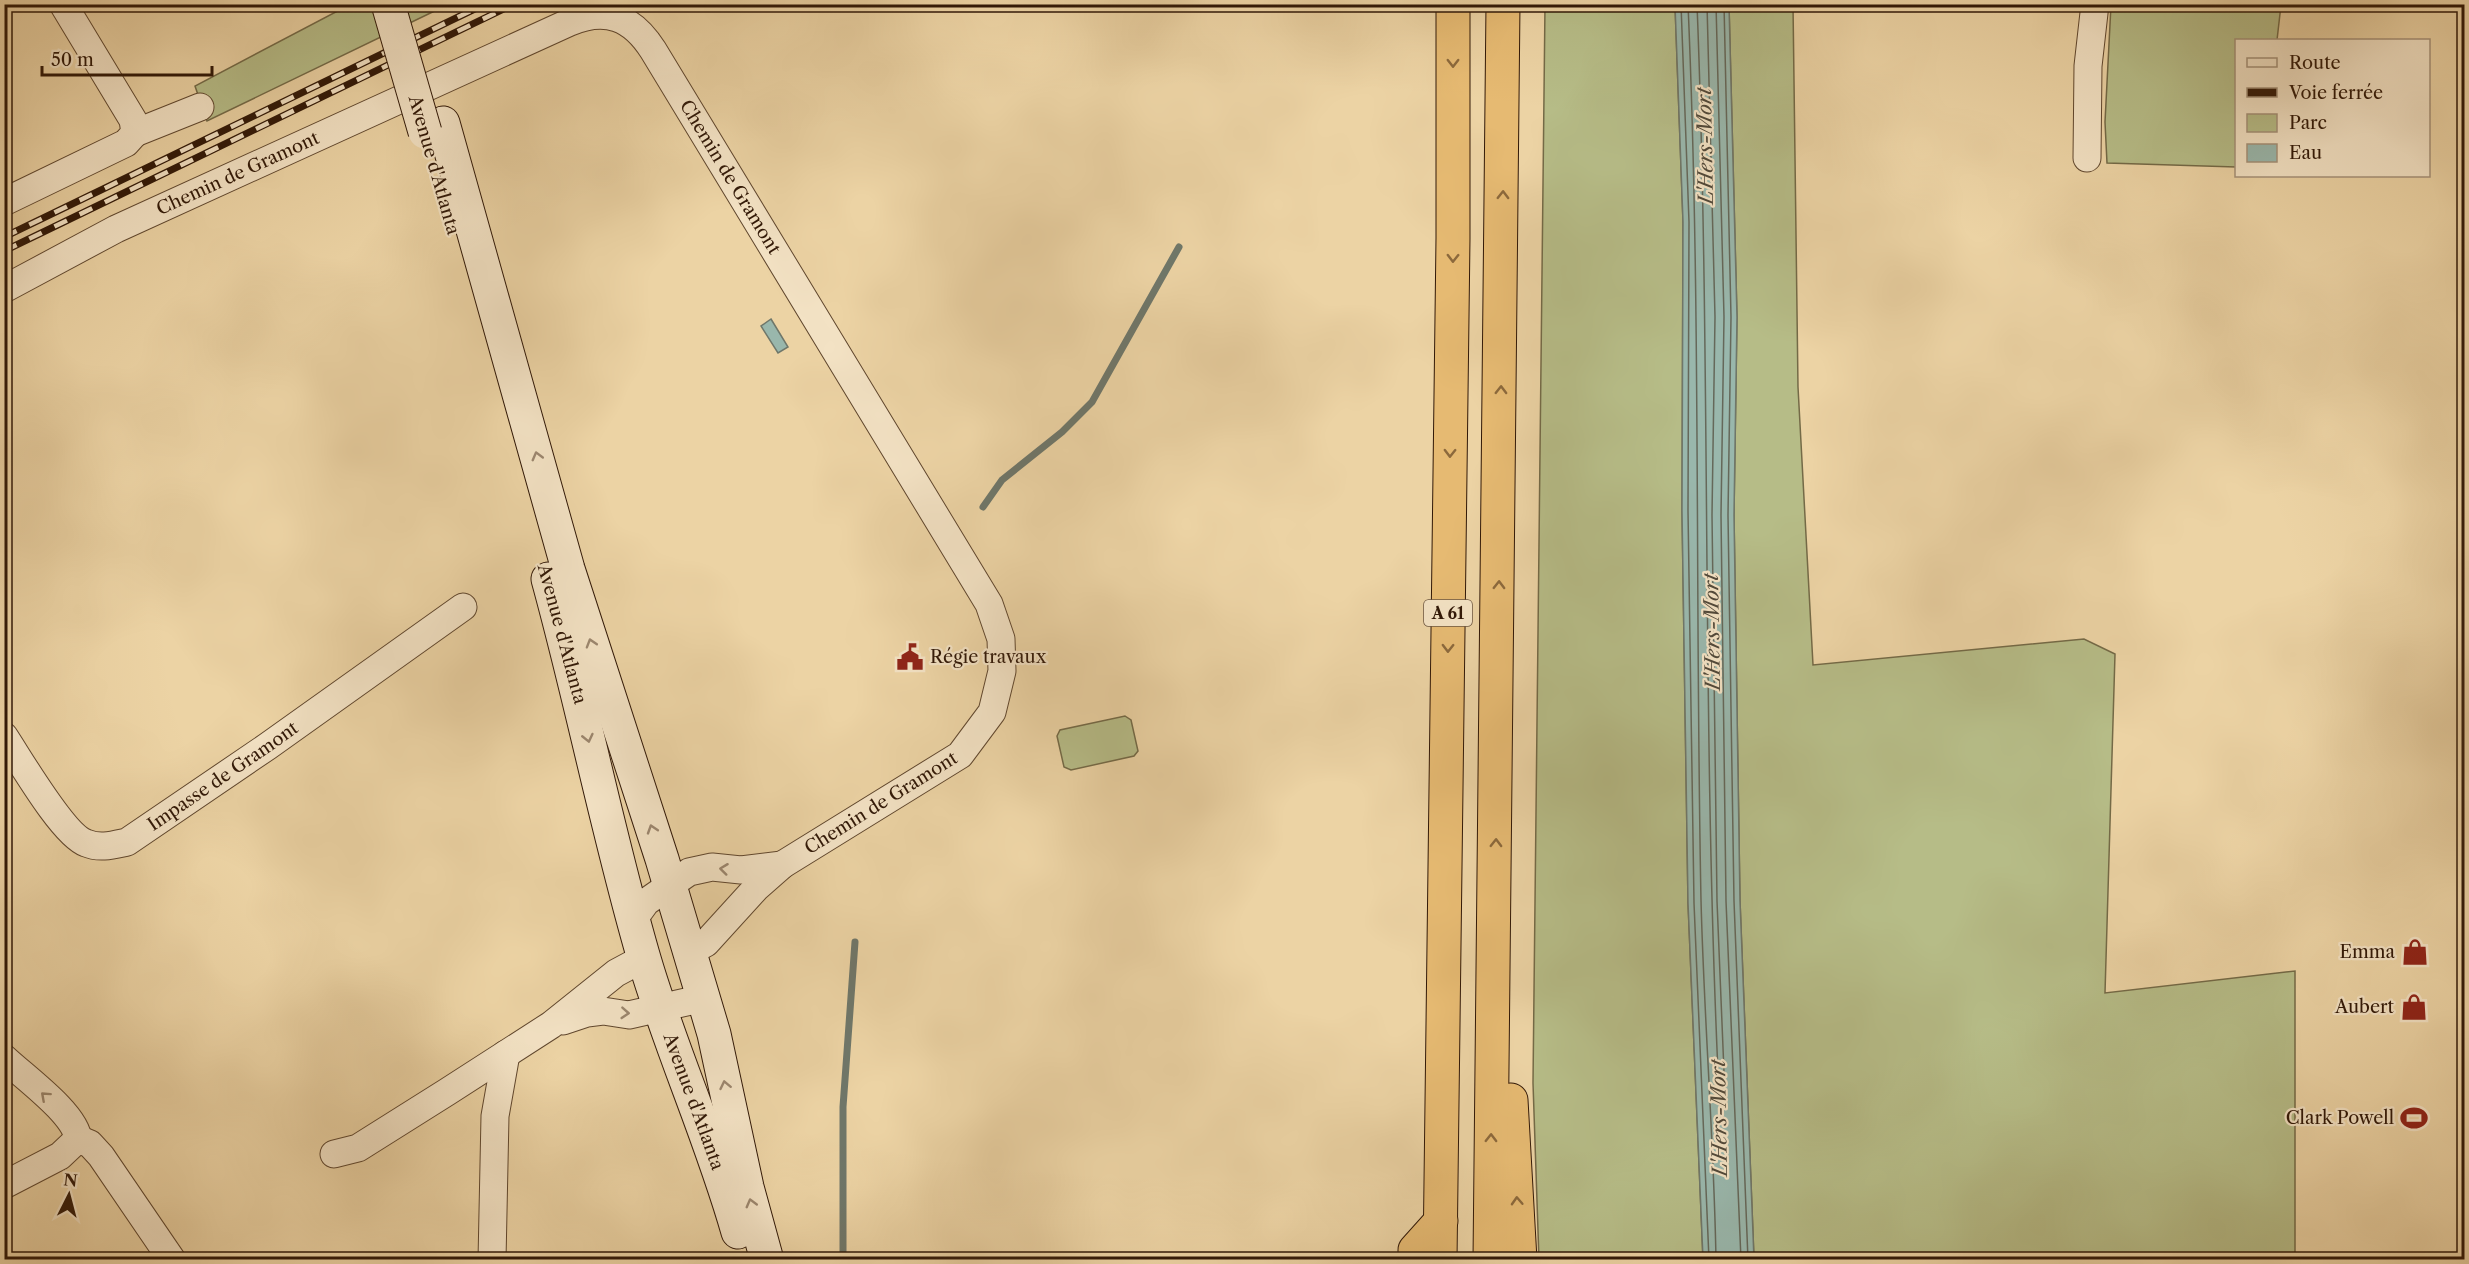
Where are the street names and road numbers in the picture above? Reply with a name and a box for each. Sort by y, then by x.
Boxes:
street label: Avenue d'Atlanta [403,92,465,238]
street label: Chemin de Gramont [675,96,786,259]
street label: Chemin de Gramont [153,127,323,220]
street label: Avenue d'Atlanta [532,561,591,707]
road number: A 61 [1424,600,1472,626]
street label: Impasse de Gramont [144,717,303,836]
street label: Chemin de Gramont [800,747,962,859]
street label: Avenue d'Atlanta [658,1029,729,1173]

